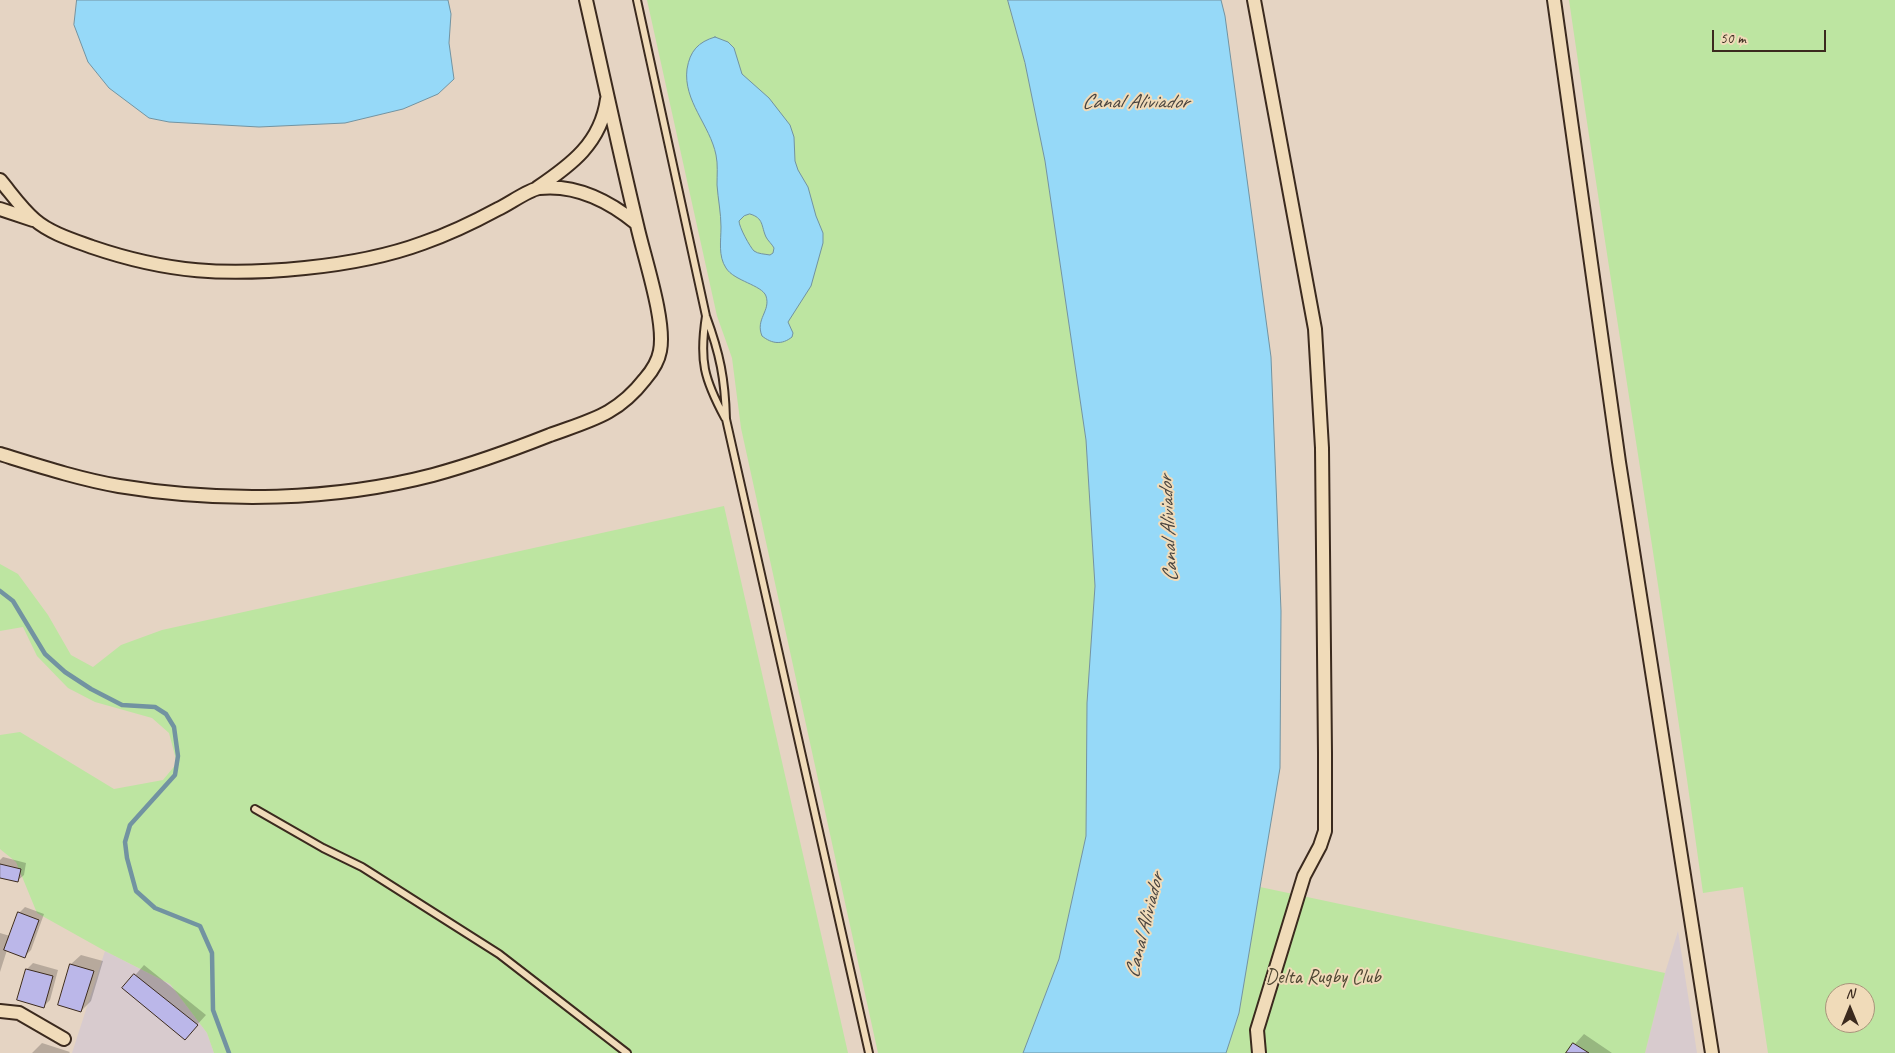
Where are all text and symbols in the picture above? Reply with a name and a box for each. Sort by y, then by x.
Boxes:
scale bar [1715,20,1829,52]
text: 50 m [1720,29,1746,48]
water label: Canal Aliviador [1082,89,1188,115]
water label: Canal Aliviador [1154,475,1184,583]
water label: Canal Aliviador [1120,871,1170,981]
park label: Delta Rugby Club [1265,966,1381,990]
north arrow [1825,983,1875,1033]
text: N [1846,985,1854,1002]

